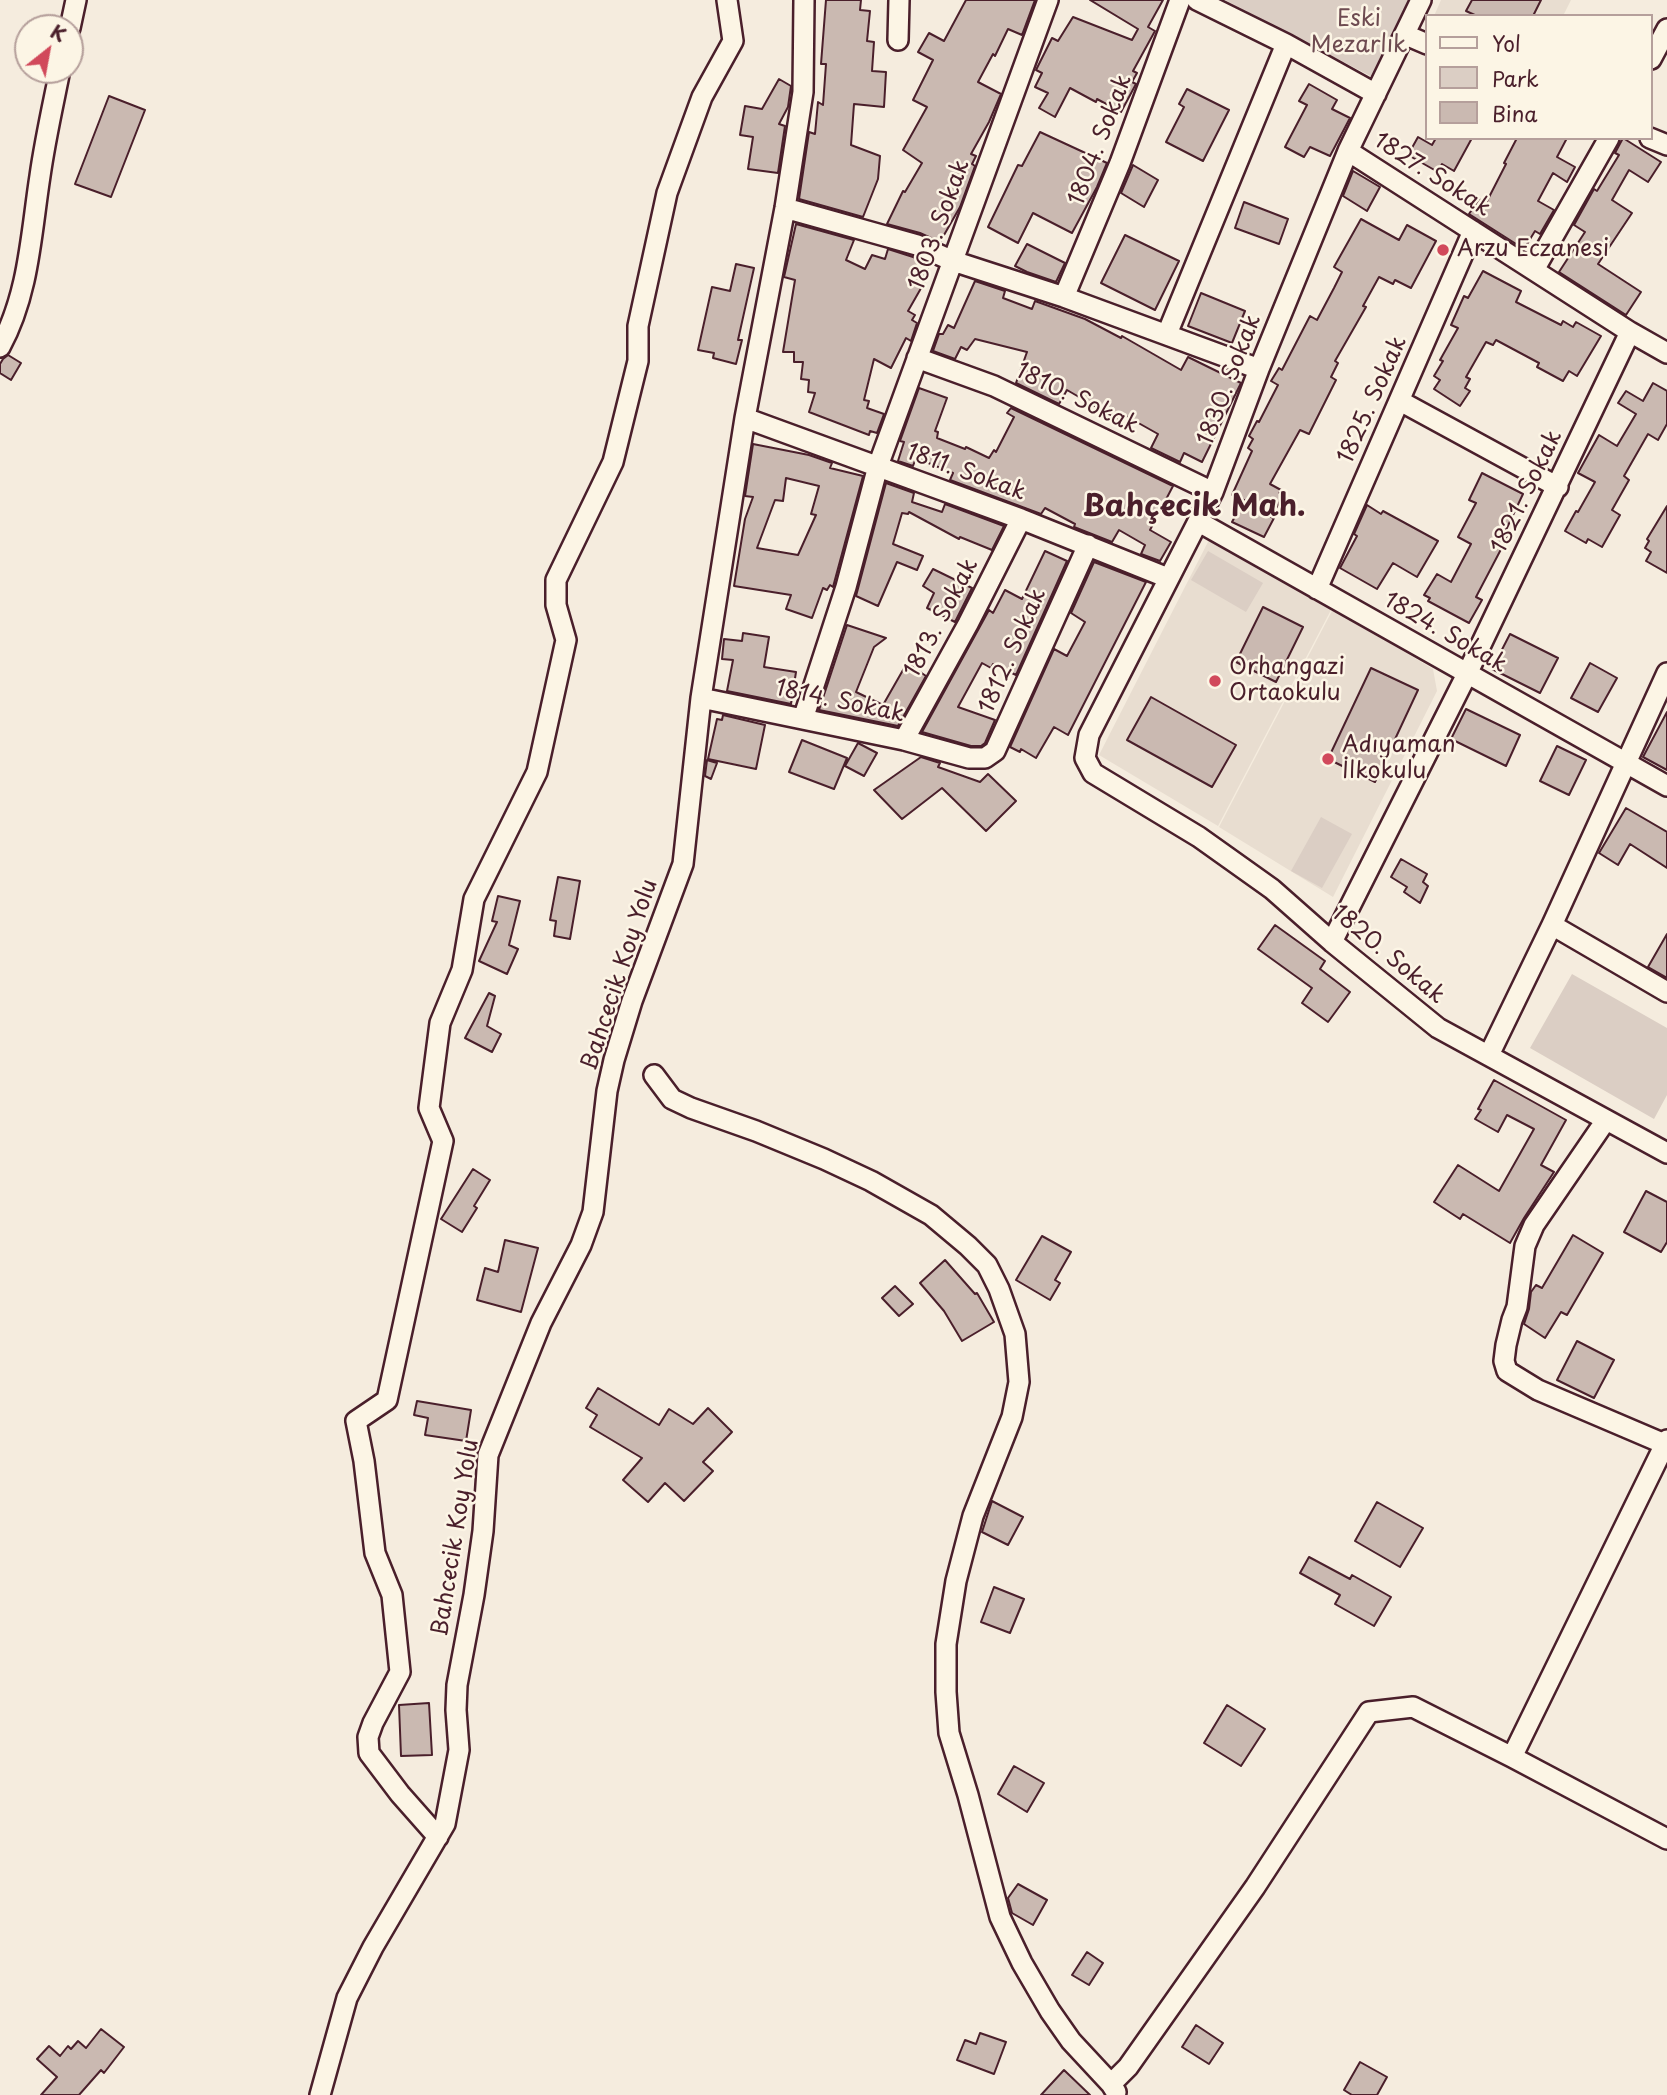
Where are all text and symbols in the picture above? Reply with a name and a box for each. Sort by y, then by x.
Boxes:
park label: Eski Mezarlık [1311,6,1407,60]
north arrow [14,14,84,84]
legend [1426,14,1653,140]
text: K [46,17,72,48]
text: Yol [1492,27,1521,59]
text: Park [1492,62,1539,94]
street label: 1804. Sokak [1063,71,1139,209]
text: Bina [1492,97,1537,129]
street label: 1827. Sokak [1368,127,1496,223]
street label: 1803. Sokak [904,156,976,294]
place label: Arzu Eczanesi [1457,236,1609,264]
marker: Arzu Eczanesi [1435,242,1451,258]
street label: 1830. Sokak [1192,311,1268,449]
street label: 1825. Sokak [1333,332,1413,468]
street label: 1810. Sokak [1011,357,1143,441]
street label: 1821. Sokak [1485,426,1569,558]
street label: 1811. Sokak [903,439,1029,507]
district label: Bahçecik Mah. [1082,490,1306,526]
street label: 1813. Sokak [899,554,985,682]
street label: 1812. Sokak [973,584,1053,718]
street label: 1824. Sokak [1378,587,1512,679]
place label: Orhangazi Ortaokulu [1229,654,1345,708]
marker: Orhangazi Ortaokulu [1207,673,1223,689]
street label: 1814. Sokak [773,675,907,729]
place label: Adıyaman İlkokulu [1342,732,1455,786]
marker: Adıyaman İlkokulu [1320,751,1336,767]
street label: Bahcecik Koy Yolu [576,876,664,1074]
street label: 1820. Sokak [1326,900,1450,1010]
street label: Bahcecik Koy Yolu [427,1437,485,1639]

